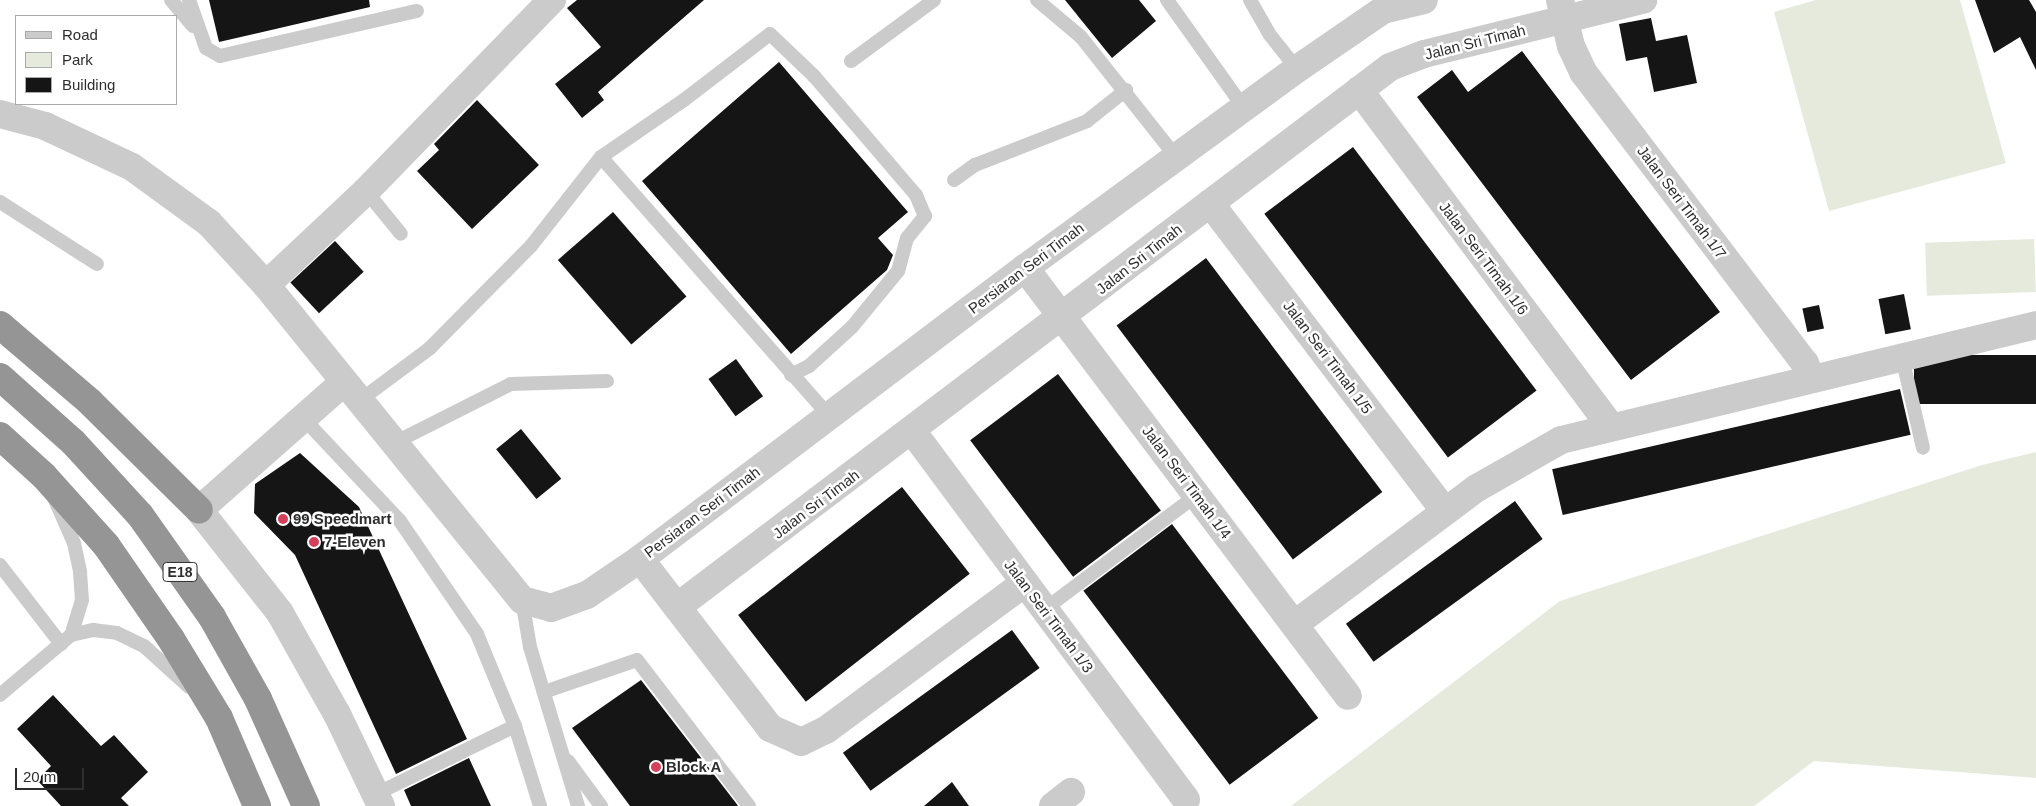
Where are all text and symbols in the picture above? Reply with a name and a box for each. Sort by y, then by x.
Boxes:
legend [15,15,178,105]
street label: Jalan Sri Timah [1423,21,1527,63]
text: Road [62,26,98,43]
text: Park [62,51,93,68]
text: Building [62,76,115,93]
street label: Jalan Seri Timah 1/7 [1634,142,1730,262]
street label: Jalan Seri Timah 1/6 [1436,198,1532,318]
street label: Persiaran Seri Timah [965,219,1087,317]
street label: Jalan Sri Timah [1093,220,1185,298]
street label: Jalan Seri Timah 1/5 [1280,297,1376,417]
street label: Jalan Seri Timah 1/4 [1139,422,1235,542]
street label: Persiaran Seri Timah [641,463,763,561]
street label: Jalan Sri Timah [769,466,863,542]
place label: 99 Speedmart [293,510,391,528]
marker: 99 Speedmart [277,513,289,525]
place label: 7-Eleven [324,533,386,551]
marker: 7-Eleven [308,536,320,548]
street label: Jalan Seri Timah 1/3 [1001,556,1097,676]
road number: E18 [162,560,198,584]
scale bar [18,758,86,790]
place label: Block A [666,758,722,776]
marker: Block A [650,761,662,773]
text: 20 m [23,768,56,785]

